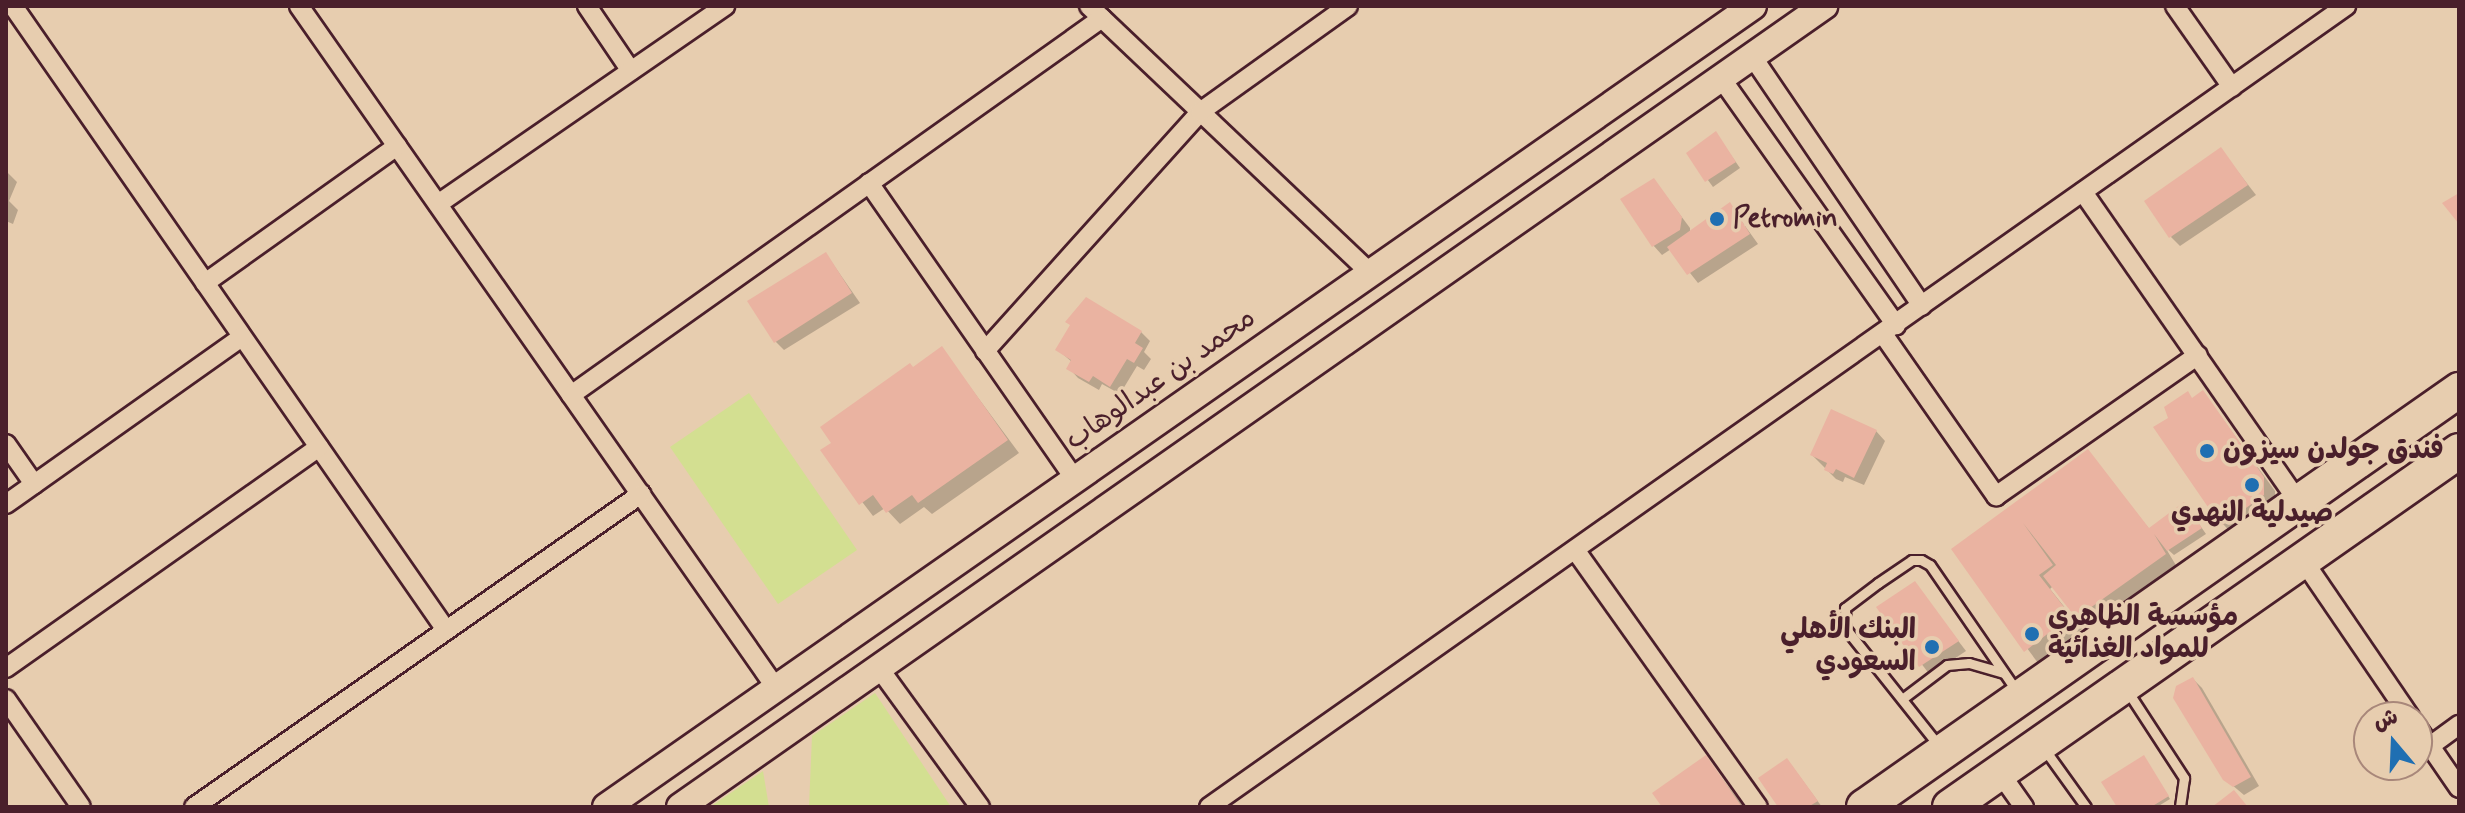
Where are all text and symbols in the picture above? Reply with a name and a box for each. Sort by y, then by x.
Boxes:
place label: Petromin [1733,202,1838,236]
marker: Petromin [1708,210,1726,228]
street label: محمد بن عبدالوهاب [1059,302,1263,458]
place label: فندق جولدن سيزون [2223,434,2444,468]
marker: فندق جولدن سيزون [2198,442,2216,460]
marker: صيدلية النهدي [2243,476,2261,494]
place label: صيدلية النهدي [2171,497,2333,531]
place label: مؤسسة الظاهري للمواد الغذائية [2048,601,2238,667]
place label: البنك الأهلي السعودي [1780,614,1916,680]
marker: مؤسسة الظاهري للمواد الغذائية [2023,625,2041,643]
marker: البنك الأهلي السعودي [1923,638,1941,656]
north arrow [2353,701,2433,781]
text: ش [2370,703,2402,737]

